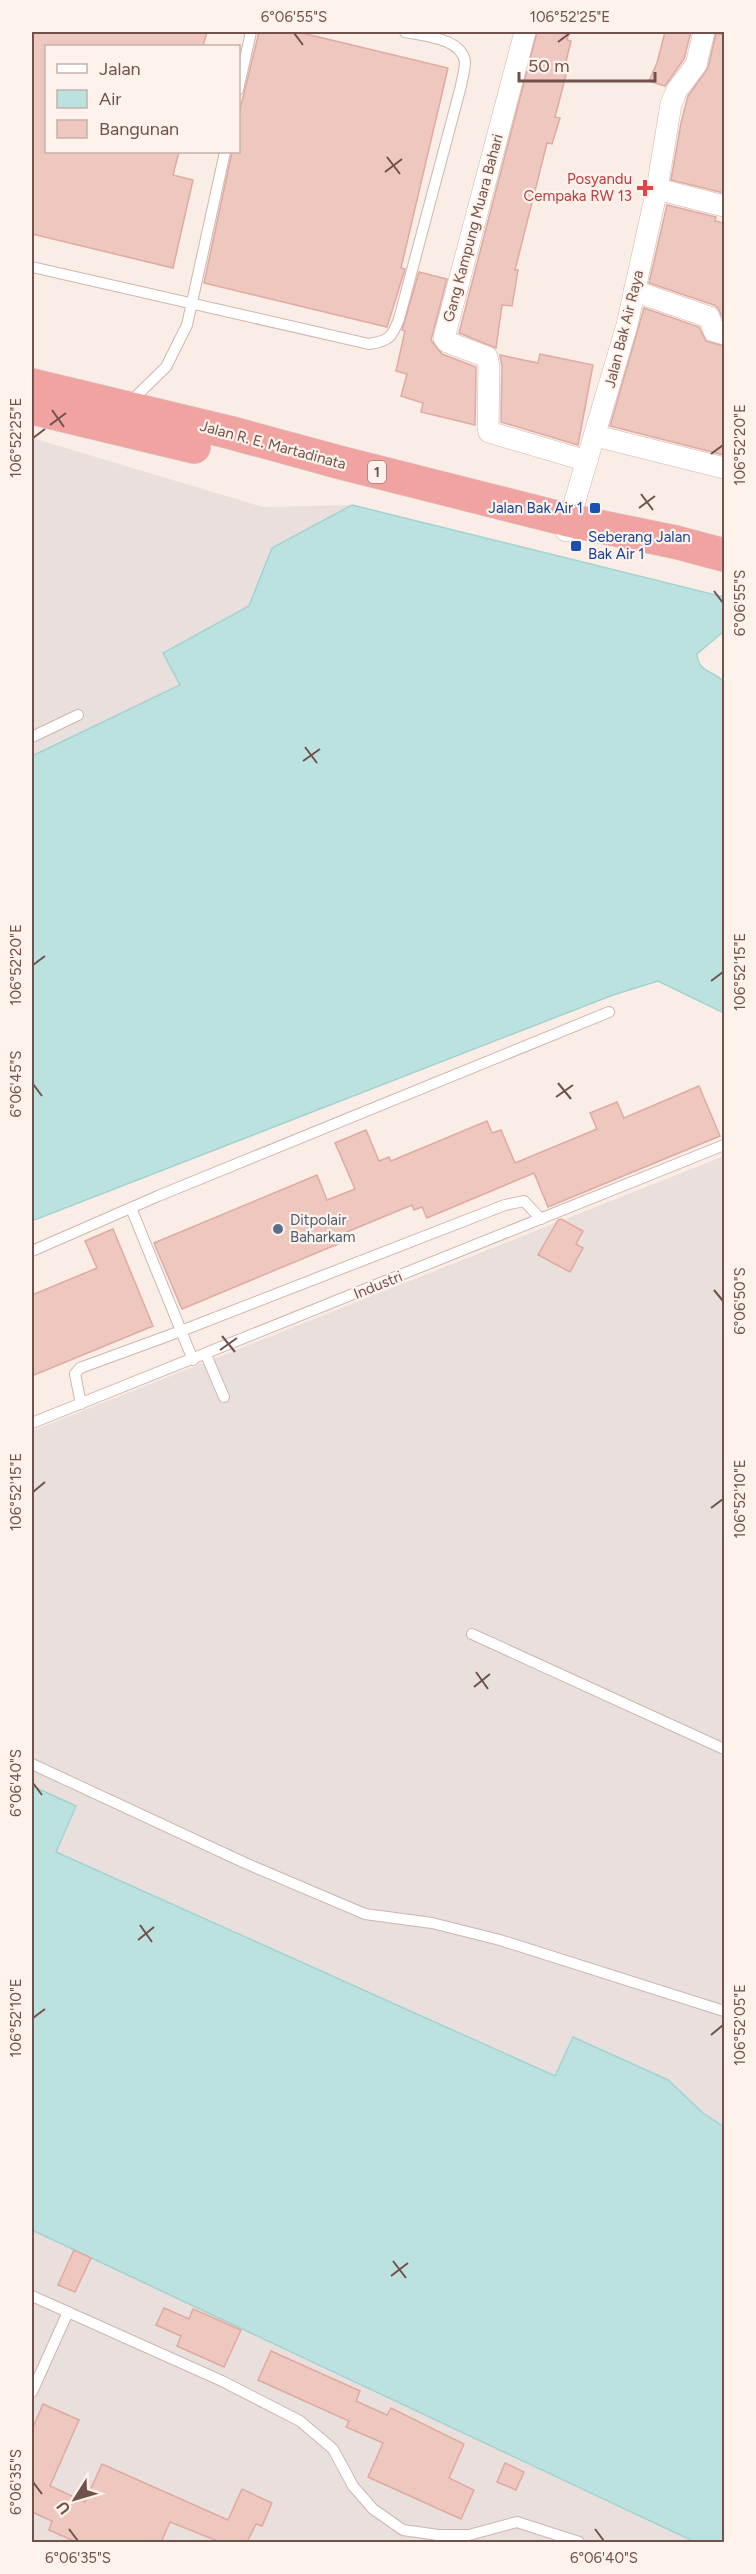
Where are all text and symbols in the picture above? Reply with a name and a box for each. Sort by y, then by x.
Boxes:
text: 6°06'55"S [261,8,327,26]
text: 106°52'25"E [530,8,610,26]
legend [45,45,240,153]
scale bar [519,45,656,83]
text: 50 m [528,55,570,77]
text: Jalan [99,58,141,80]
text: Air [99,88,121,110]
text: Bangunan [99,118,179,140]
street label: Gang Kampung Muara Bahari [439,132,507,324]
place label: Posyandu Cempaka RW 13 [523,170,632,205]
marker: Posyandu Cempaka RW 13 [636,179,654,197]
street label: Jalan Bak Air Raya [601,268,647,390]
text: 106°52'25"E [7,398,25,478]
text: 106°52'20"E [731,404,749,486]
street label: Jalan R. E. Martadinata [198,417,348,473]
road number: 1 [368,461,386,483]
place label: Jalan Bak Air 1 [488,499,583,517]
marker: Jalan Bak Air 1 [588,501,602,515]
place label: Seberang Jalan Bak Air 1 [588,528,691,563]
marker: Seberang Jalan Bak Air 1 [569,539,583,553]
text: 6°06'55"S [731,570,749,636]
text: 106°52'20"E [7,924,25,1006]
text: 106°52'15"E [731,933,749,1011]
text: 6°06'45"S [7,1050,25,1118]
place label: Ditpolair Baharkam [290,1211,355,1246]
marker: Ditpolair Baharkam [271,1222,285,1236]
street label: Industri [351,1267,405,1303]
text: 6°06'50"S [731,1267,749,1335]
text: 106°52'15"E [7,1453,25,1531]
text: 106°52'10"E [731,1459,749,1539]
text: 6°06'40"S [7,1749,25,1817]
text: 106°52'10"E [7,1978,25,2058]
text: 106°52'05"E [731,1984,749,2066]
text: 6°06'35"S [7,2449,25,2515]
north arrow [45,2469,105,2529]
text: U [52,2498,74,2518]
text: 6°06'35"S [45,2549,111,2567]
text: 6°06'40"S [570,2549,638,2567]

